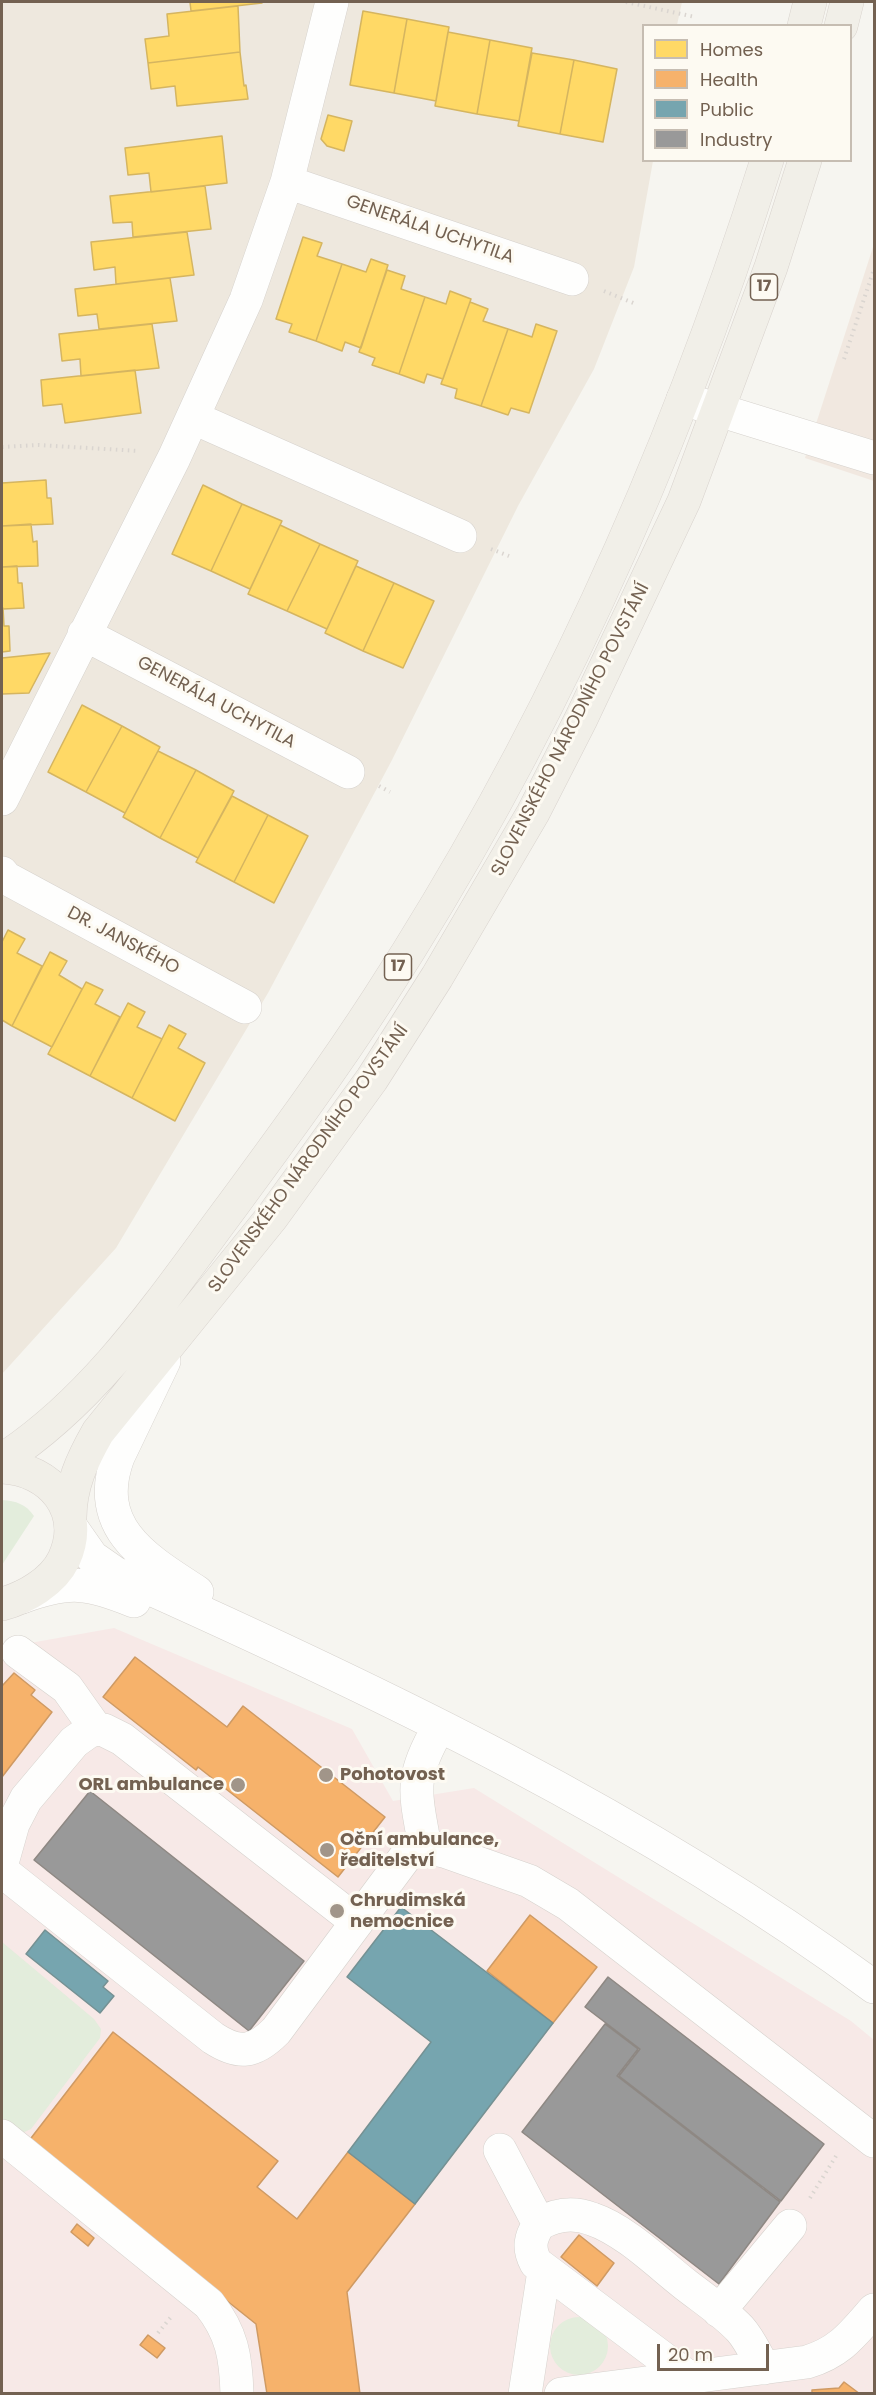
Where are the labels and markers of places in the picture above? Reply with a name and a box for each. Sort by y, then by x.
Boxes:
place label: Pohotovost [340,1764,445,1786]
marker: Pohotovost [317,1766,335,1784]
place label: ORL ambulance [78,1774,224,1796]
marker: ORL ambulance [229,1776,247,1794]
place label: Oční ambulance, ředitelství [340,1829,499,1872]
marker: Oční ambulance, ředitelství [318,1841,336,1859]
place label: Chrudimská nemocnice [350,1890,466,1932]
marker: Chrudimská nemocnice [328,1902,346,1920]

